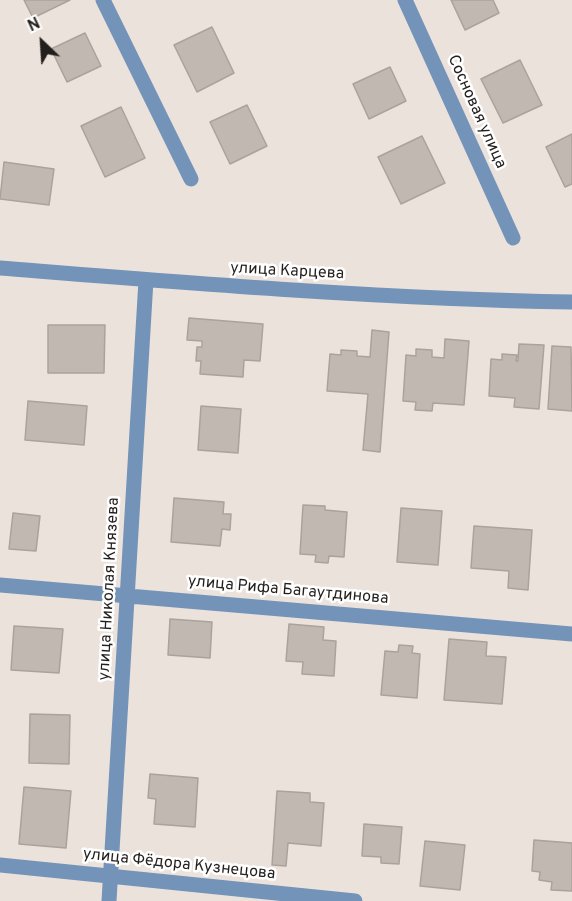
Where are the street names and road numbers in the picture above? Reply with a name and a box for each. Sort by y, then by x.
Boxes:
street label: Сосновая улица [442,52,510,172]
street label: улица Карцева [230,259,344,285]
street label: улица Николая Князева [96,497,124,681]
street label: улица Рифа Багаутдинова [187,573,389,609]
street label: улица Фёдора Кузнецова [82,845,276,885]

